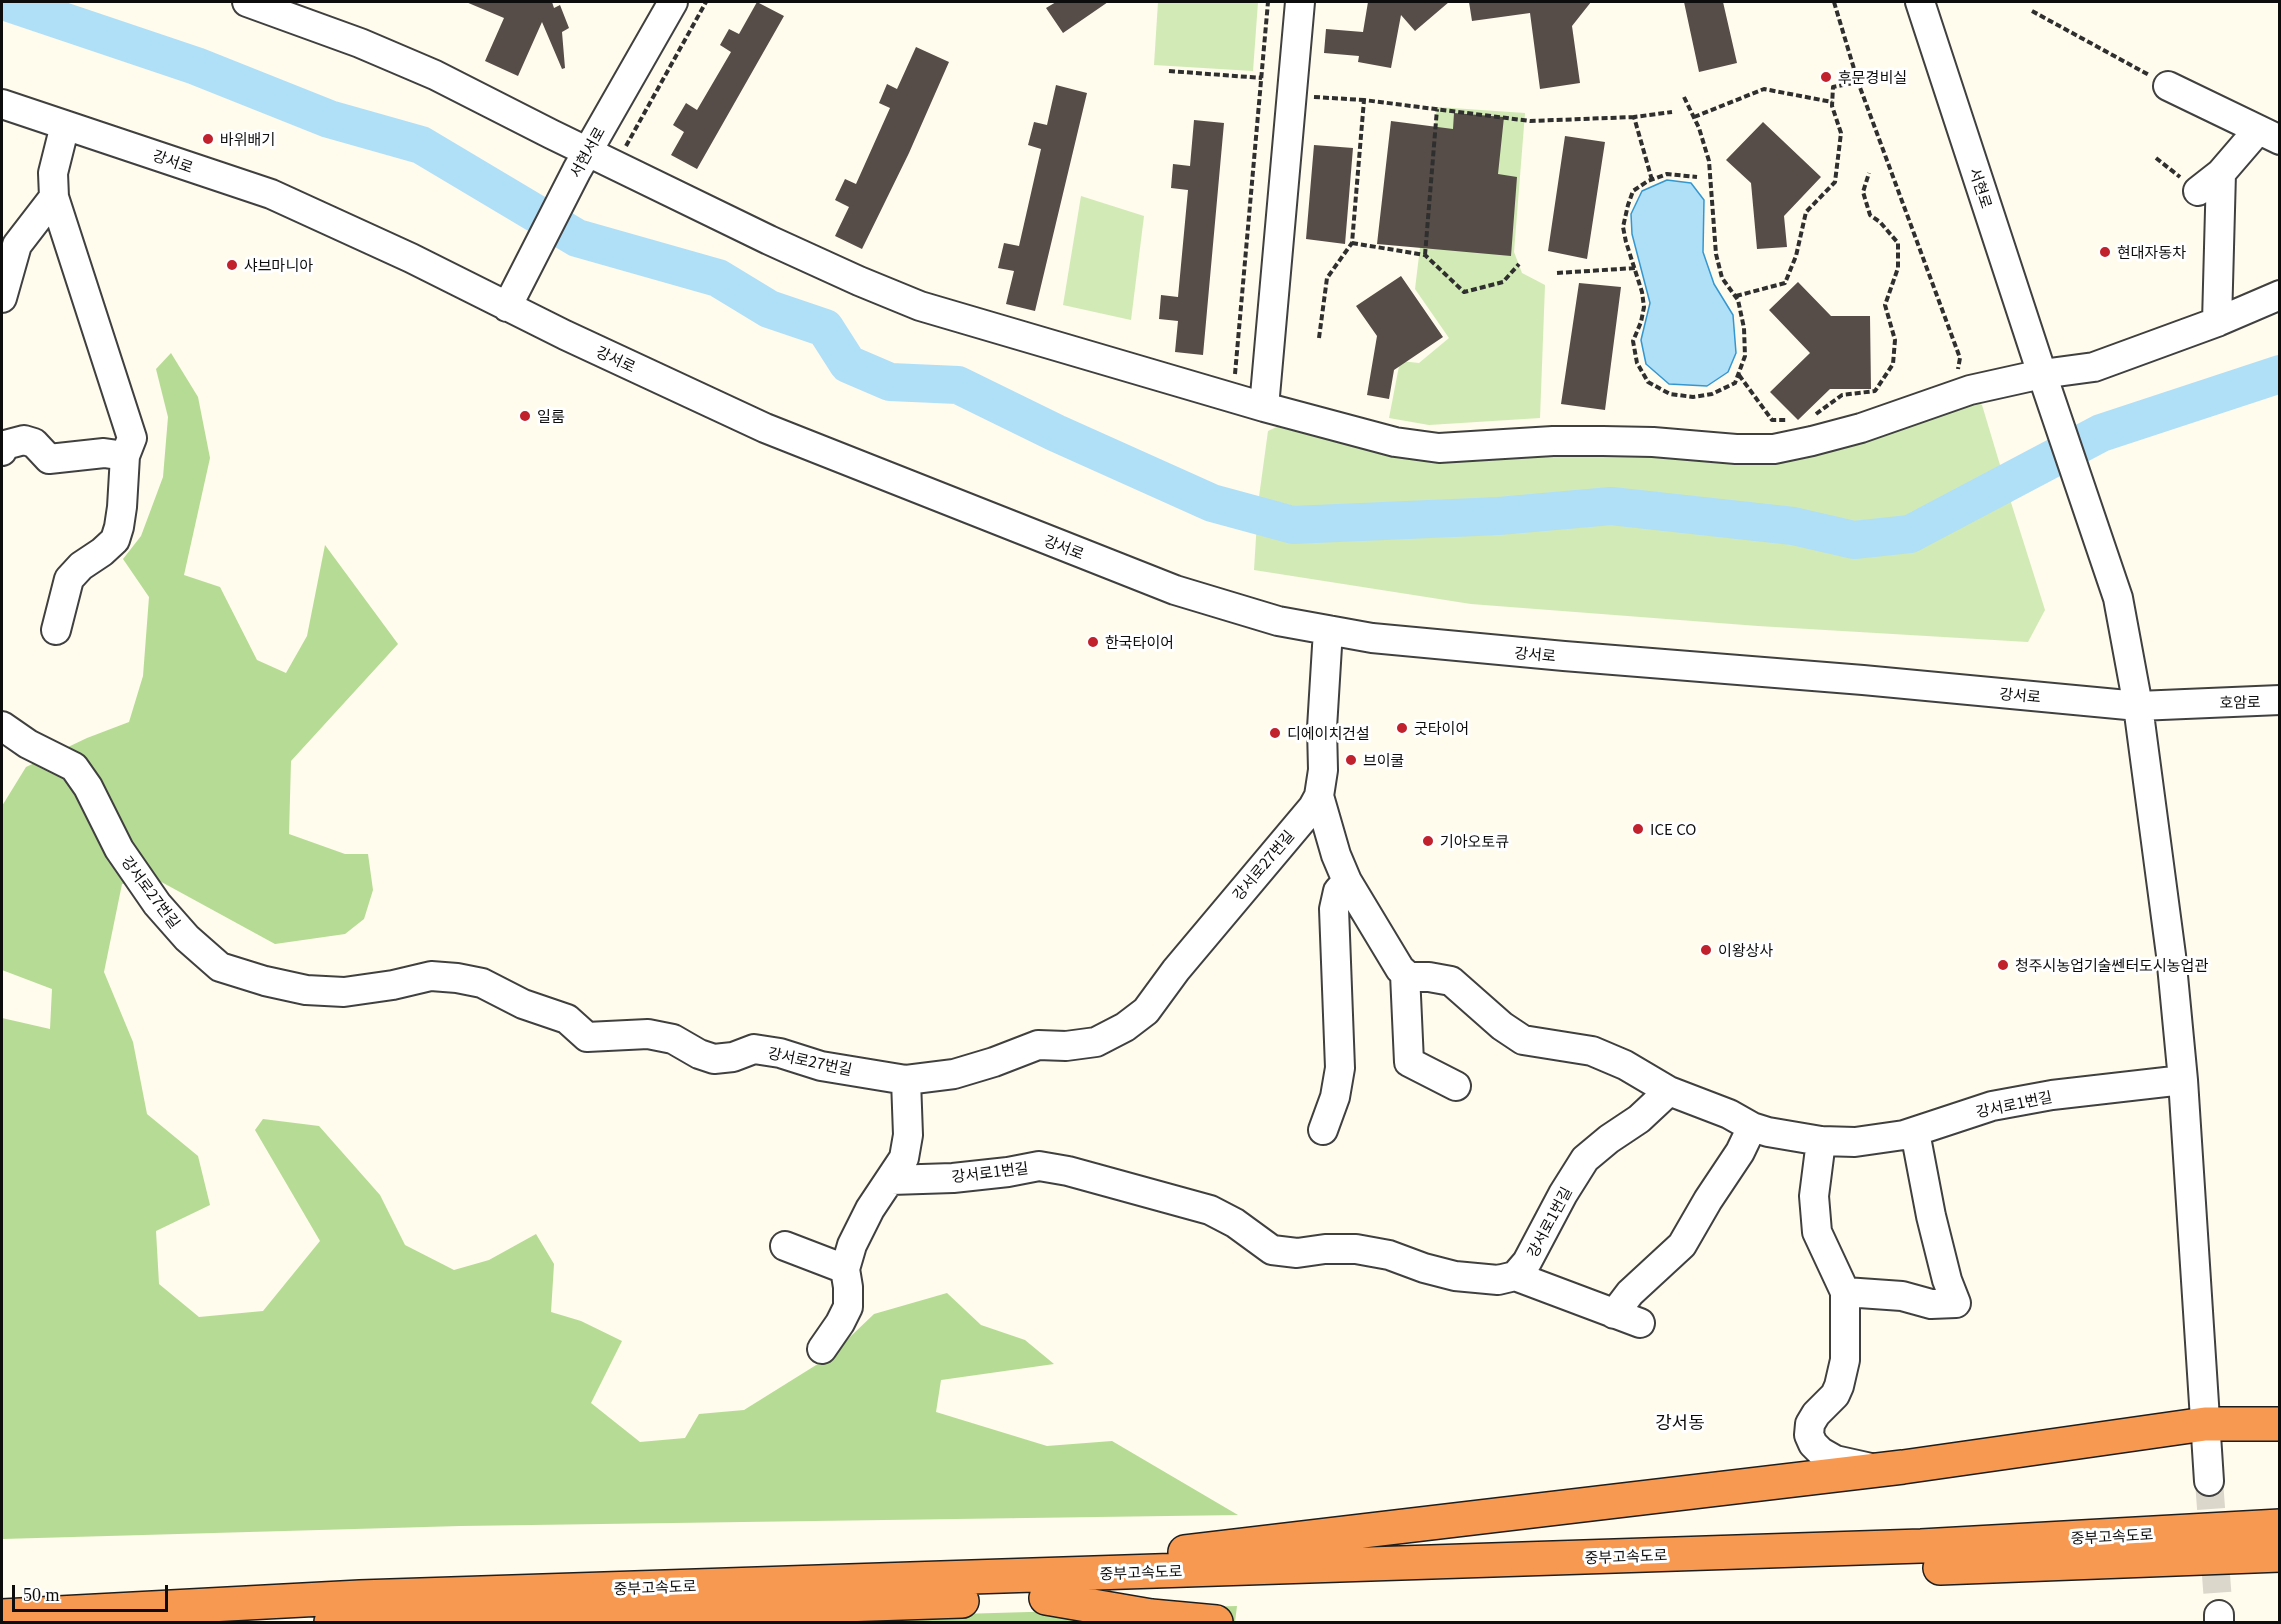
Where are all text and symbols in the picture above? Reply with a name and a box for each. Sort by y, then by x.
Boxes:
place label: 후문경비실 [1838,68,1907,86]
marker: 후문경비실 [1819,70,1833,84]
street label: 서현서로 [566,123,608,181]
place label: 바위배기 [220,130,275,148]
marker: 바위배기 [201,132,215,146]
street label: 강서로 [150,146,196,176]
street label: 서현로 [1966,166,1996,210]
place label: 현대자동차 [2117,243,2186,261]
marker: 현대자동차 [2098,245,2112,259]
place label: 샤브마니아 [244,256,313,274]
marker: 샤브마니아 [225,258,239,272]
street label: 강서로 [593,342,639,376]
place label: 일룸 [537,407,565,425]
marker: 일룸 [518,409,532,423]
street label: 강서로 [1041,531,1087,563]
place label: 한국타이어 [1105,633,1174,651]
marker: 한국타이어 [1086,635,1100,649]
street label: 강서로 [1514,643,1556,665]
street label: 강서로 [1999,684,2041,706]
street label: 호암로 [2219,693,2261,711]
place label: 굿타이어 [1414,719,1469,737]
marker: 굿타이어 [1395,721,1409,735]
place label: 디에이치건설 [1287,724,1370,742]
marker: 디에이치건설 [1268,726,1282,740]
place label: 브이쿨 [1363,751,1404,769]
marker: 브이쿨 [1344,753,1358,767]
place label: ICE CO [1650,820,1696,838]
marker: ICE CO [1631,822,1645,836]
street label: 강서로27번길 [1229,826,1297,904]
place label: 기아오토큐 [1440,832,1509,850]
marker: 기아오토큐 [1421,834,1435,848]
street label: 강서로27번길 [118,852,184,932]
place label: 이왕상사 [1718,941,1773,959]
marker: 이왕상사 [1699,943,1713,957]
place label: 청주시농업기술쎈터도시농업관 [2015,956,2208,974]
marker: 청주시농업기술쎈터도시농업관 [1996,958,2010,972]
street label: 강서로27번길 [766,1043,854,1079]
street label: 강서로1번길 [1974,1087,2054,1121]
street label: 강서로1번길 [951,1158,1029,1186]
street label: 강서로1번길 [1523,1184,1575,1260]
district label: 강서동 [1655,1411,1705,1433]
street label: 중부고속도로 [2070,1525,2154,1547]
street label: 중부고속도로 [1584,1546,1668,1566]
street label: 중부고속도로 [1099,1562,1183,1582]
scale bar [15,1573,171,1611]
street label: 중부고속도로 [613,1577,697,1597]
text: 50 m [23,1585,60,1605]

